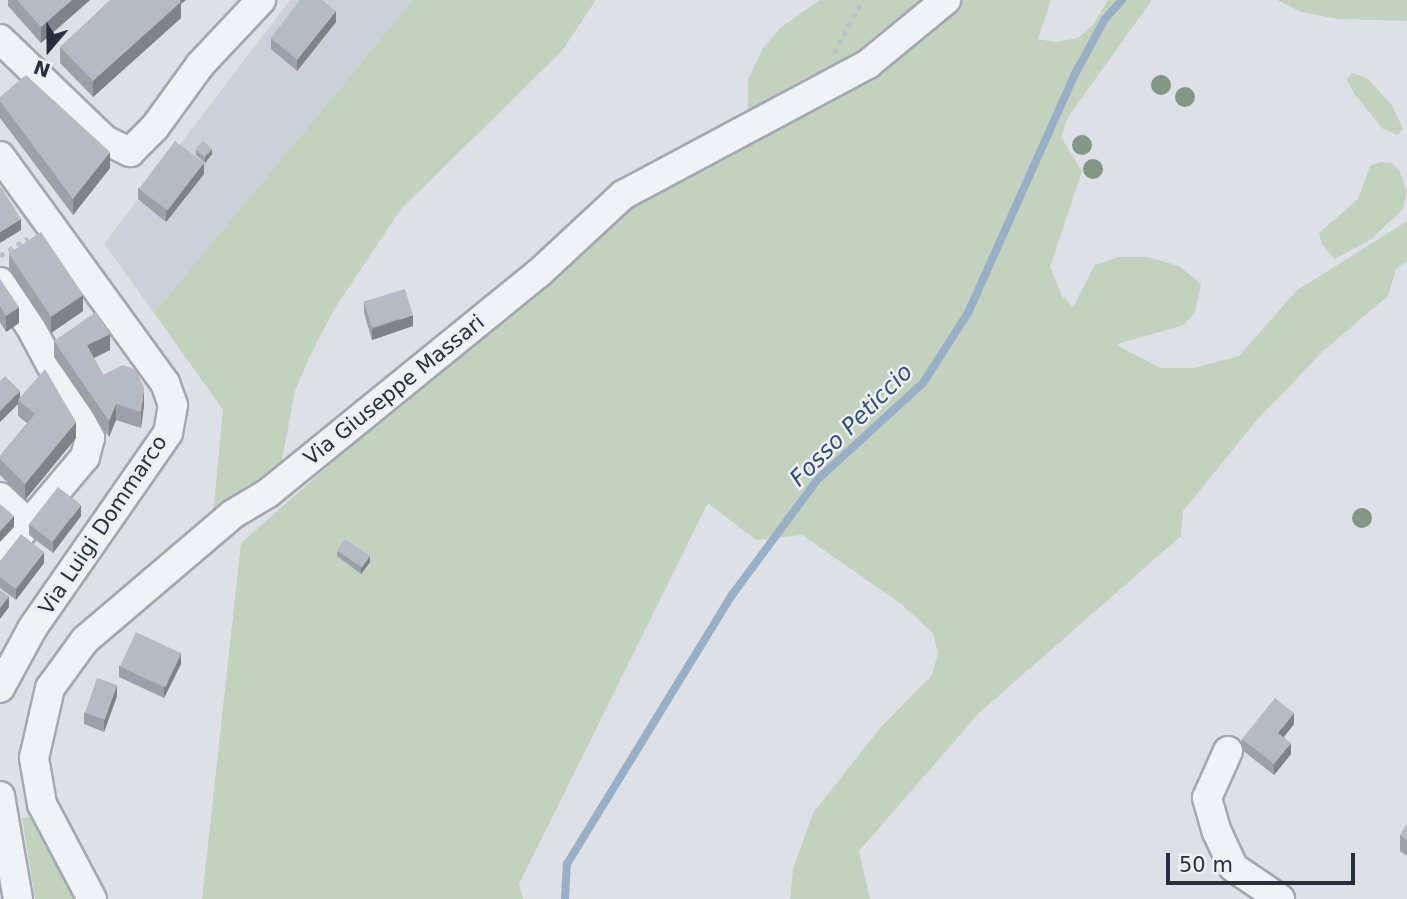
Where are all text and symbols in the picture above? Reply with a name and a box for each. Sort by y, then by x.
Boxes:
north arrow [14,14,84,84]
text: N [31,56,53,82]
street label: Via Giuseppe Massari [299,309,489,471]
water label: Fosso Peticcio [784,358,918,492]
street label: Via Luigi Dommarco [34,431,172,619]
scale bar [1169,839,1358,883]
text: 50 m [1179,853,1233,877]

